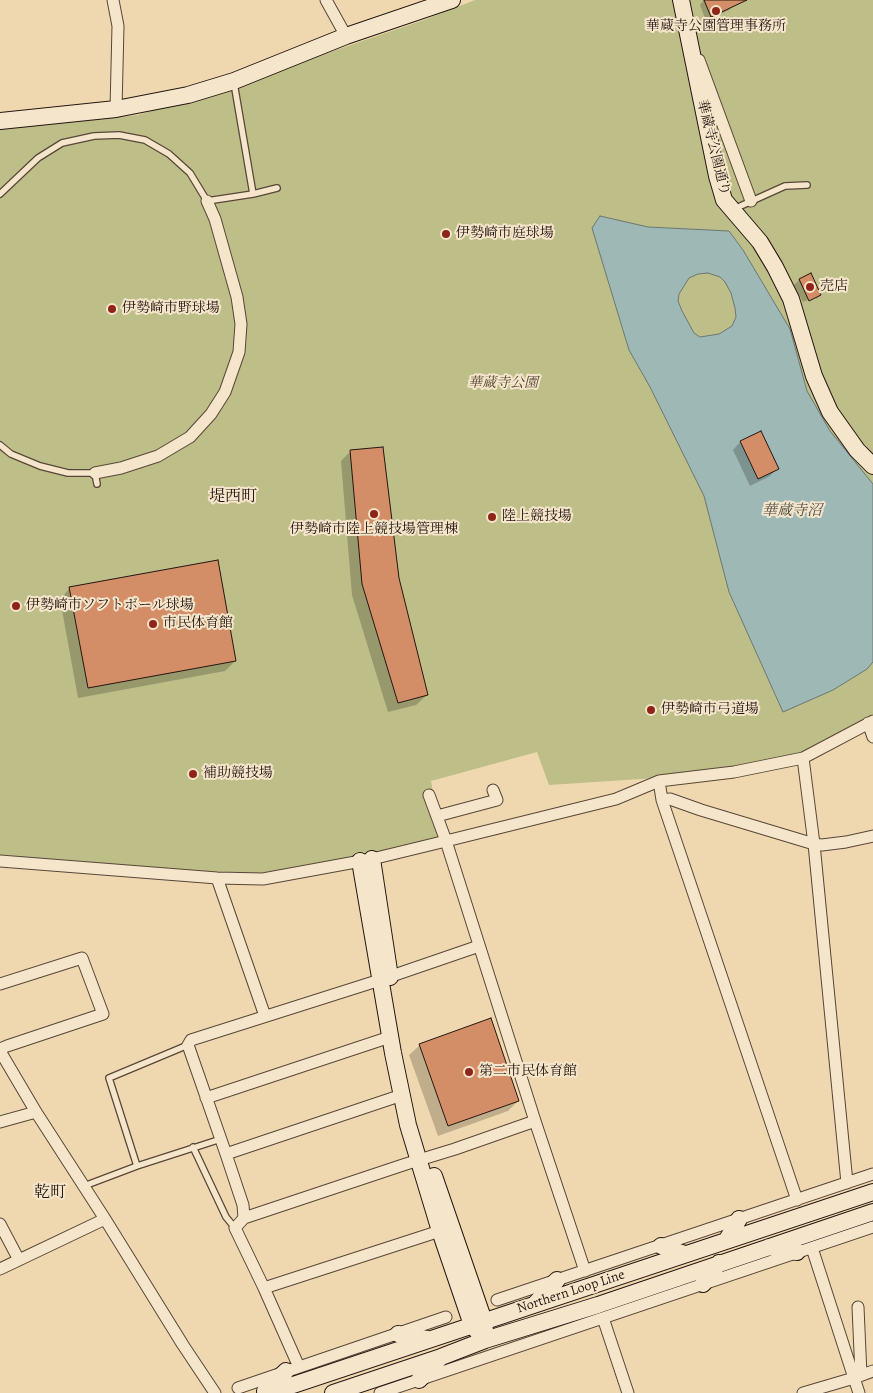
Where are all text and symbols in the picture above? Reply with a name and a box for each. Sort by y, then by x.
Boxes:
marker: 華蔵寺公園管理事務所 [710,5,722,17]
place label: 華蔵寺公園管理事務所 [646,19,786,35]
street label: 華蔵寺公園通り [693,98,733,198]
place label: 伊勢崎市庭球場 [456,226,554,242]
marker: 伊勢崎市庭球場 [440,228,452,240]
place label: 売店 [820,279,848,295]
marker: 売店 [804,281,816,293]
place label: 伊勢崎市野球場 [122,301,220,317]
marker: 伊勢崎市野球場 [106,303,118,315]
park label: 華蔵寺公園 [468,376,538,392]
district label: 堤西町 [209,487,257,507]
water label: 華蔵寺沼 [762,502,822,520]
marker: 伊勢崎市陸上競技場管理棟 [368,508,380,520]
place label: 陸上競技場 [502,509,572,525]
marker: 陸上競技場 [486,511,498,523]
place label: 伊勢崎市陸上競技場管理棟 [290,522,458,538]
place label: 伊勢崎市ソフトボール球場 [26,598,194,614]
marker: 伊勢崎市ソフトボール球場 [10,600,22,612]
place label: 市民体育館 [163,616,233,632]
marker: 市民体育館 [147,618,159,630]
place label: 伊勢崎市弓道場 [661,702,759,718]
marker: 伊勢崎市弓道場 [645,704,657,716]
place label: 補助競技場 [203,766,273,782]
marker: 補助競技場 [187,768,199,780]
place label: 第二市民体育館 [479,1064,577,1080]
marker: 第二市民体育館 [463,1066,475,1078]
district label: 乾町 [34,1183,66,1203]
street label: Northern Loop Line [515,1267,627,1317]

